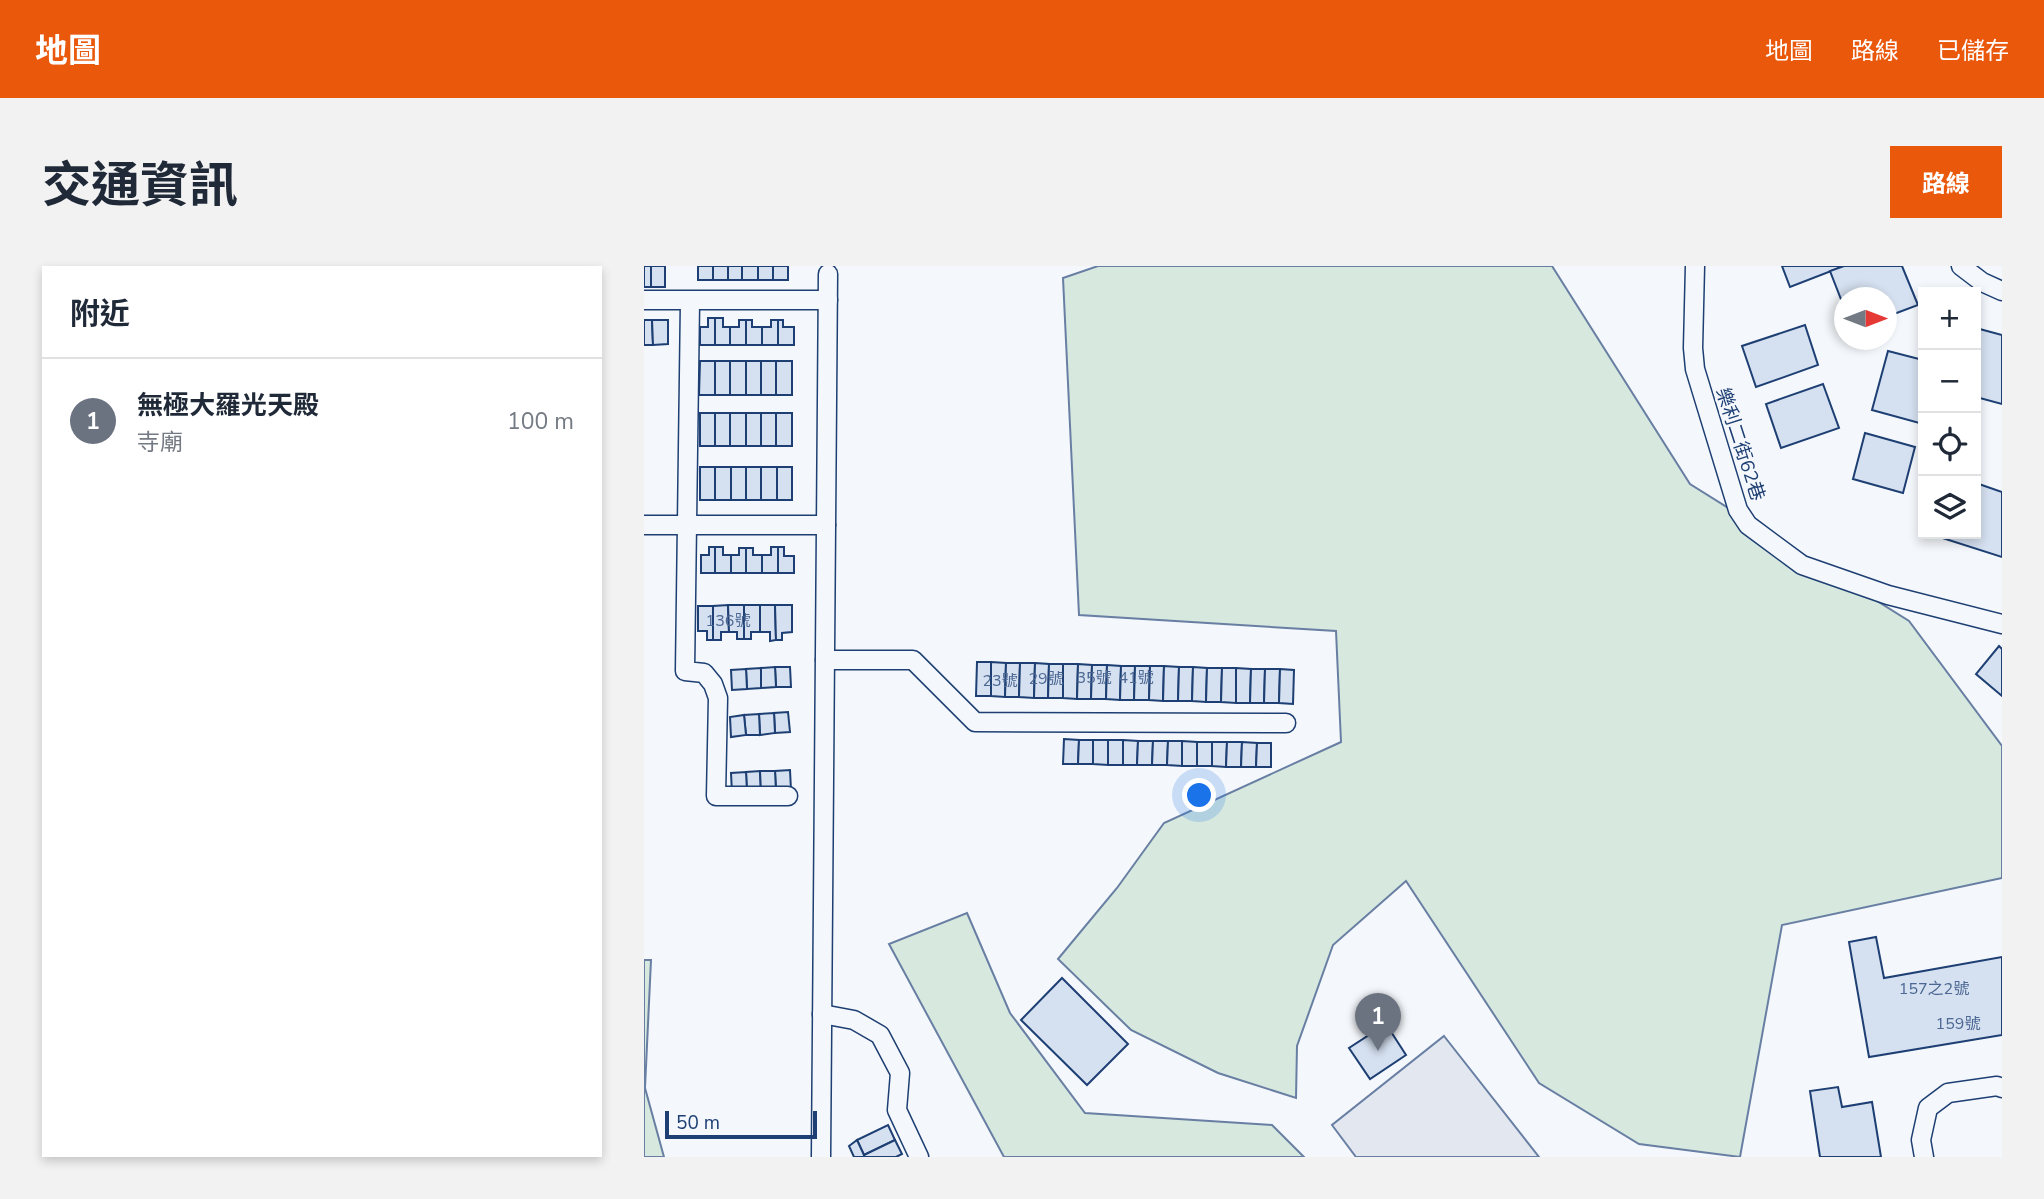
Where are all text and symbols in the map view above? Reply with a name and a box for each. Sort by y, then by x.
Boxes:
text: 地圖 [35,29,101,74]
text: 地圖 [1765,35,1813,67]
text: 路線 [1851,35,1899,67]
text: 已儲存 [1937,35,2009,67]
button: 路線 [1890,146,2002,218]
text: 交通資訊 [42,152,238,219]
north arrow [1834,287,1897,350]
map controls [1918,287,1981,539]
button: + [1918,287,1981,350]
text: 附近 [70,294,130,335]
button: − [1918,350,1981,413]
street label: 樂利二街62巷 [1709,384,1771,504]
text: 無極大羅光天殿 [137,388,319,423]
text: 1 [86,406,100,437]
text: 100 m [507,406,574,437]
button: locate [1918,413,1981,476]
text: 寺廟 [137,427,183,458]
button: layers [1918,476,1981,539]
house number: 136號 [706,610,750,632]
house number: 35號 [1076,667,1112,689]
house number: 41號 [1118,667,1154,689]
house number: 29號 [1028,668,1064,690]
house number: 23號 [982,670,1018,692]
your location [1182,778,1216,812]
house number: 157之2號 [1899,978,1969,1000]
pin: 1 [1355,993,1401,1051]
house number: 159號 [1936,1013,1980,1035]
scale bar [665,1108,817,1140]
text: 50 m [676,1110,720,1136]

